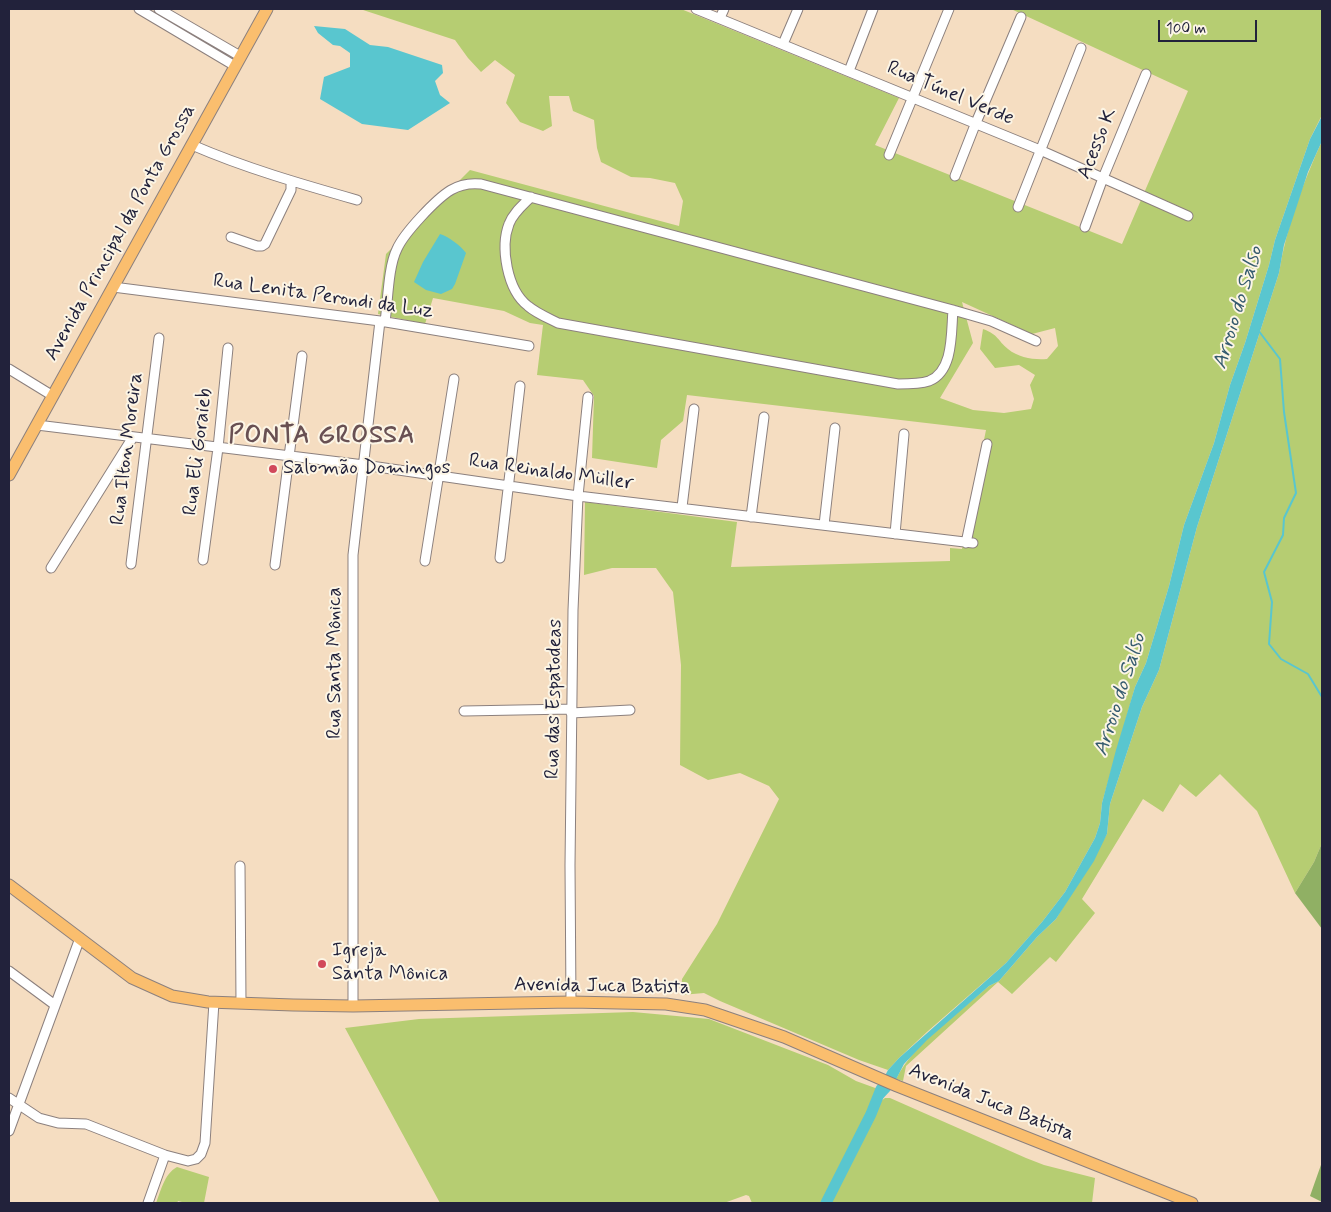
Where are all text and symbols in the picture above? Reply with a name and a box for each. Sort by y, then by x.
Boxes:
scale bar [1161,10,1260,42]
text: 100 m [1166,19,1206,39]
street label: Rua Túnel Verde [883,56,1017,132]
street label: Avenida Principal da Ponta Grossa [40,101,202,365]
street label: Acesso K [1073,105,1123,183]
water label: Arroio do Salso [1208,244,1270,372]
street label: Rua Lenita Perondi da Luz [211,270,435,324]
street label: Rua Ilton Moreira [107,371,149,527]
street label: Rua Eli Goraieb [179,387,219,517]
district label: PONTA GROSSA [226,422,418,452]
street label: Rua Reinaldo Müller [467,450,635,496]
place label: Salomão Domingos [283,457,450,481]
marker: Salomão Domingos [267,463,279,475]
street label: Rua Santa Mônica [324,587,348,739]
street label: Rua das Espatodeas [542,619,568,779]
water label: Arroio do Salso [1089,631,1153,759]
place label: Igreja Santa Mônica [332,940,448,987]
marker: Igreja Santa Mônica [316,958,328,970]
street label: Avenida Juca Batista [514,973,690,1001]
street label: Avenida Juca Batista [905,1059,1077,1147]

